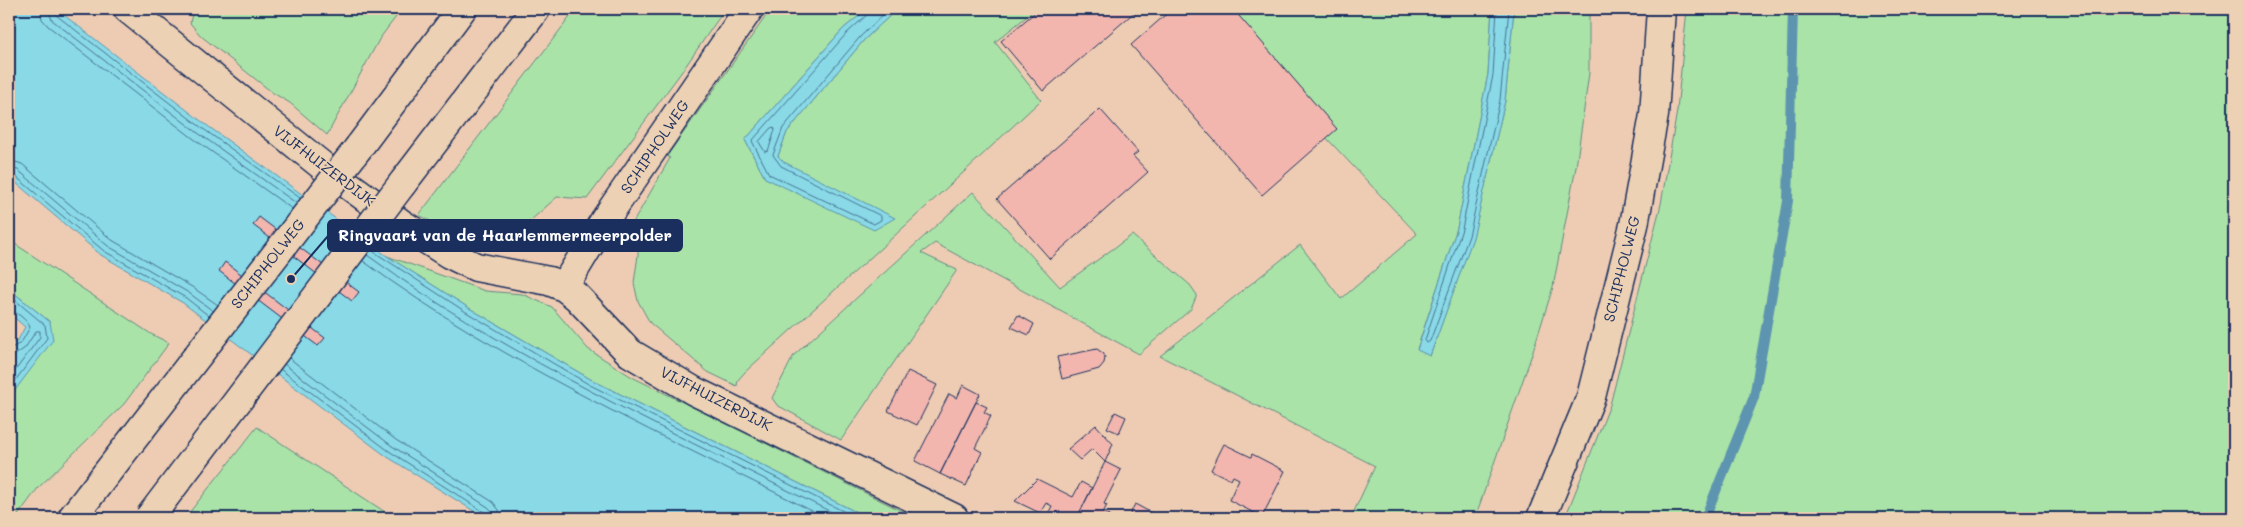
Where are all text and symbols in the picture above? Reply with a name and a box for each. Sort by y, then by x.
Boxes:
street label: SCHIPHOLWEG [615,96,693,197]
street label: VIJFHUIZERDIJK [270,120,380,210]
street label: SCHIPHOLWEG [1598,213,1644,324]
street label: SCHIPHOLWEG [226,214,309,312]
callout: Ringvaart van de Haarlemmermeerpolder [328,220,682,251]
text: Ringvaart van de Haarlemmermeerpolder [338,224,672,245]
street label: VIJFHUIZERDIJK [657,361,776,435]

